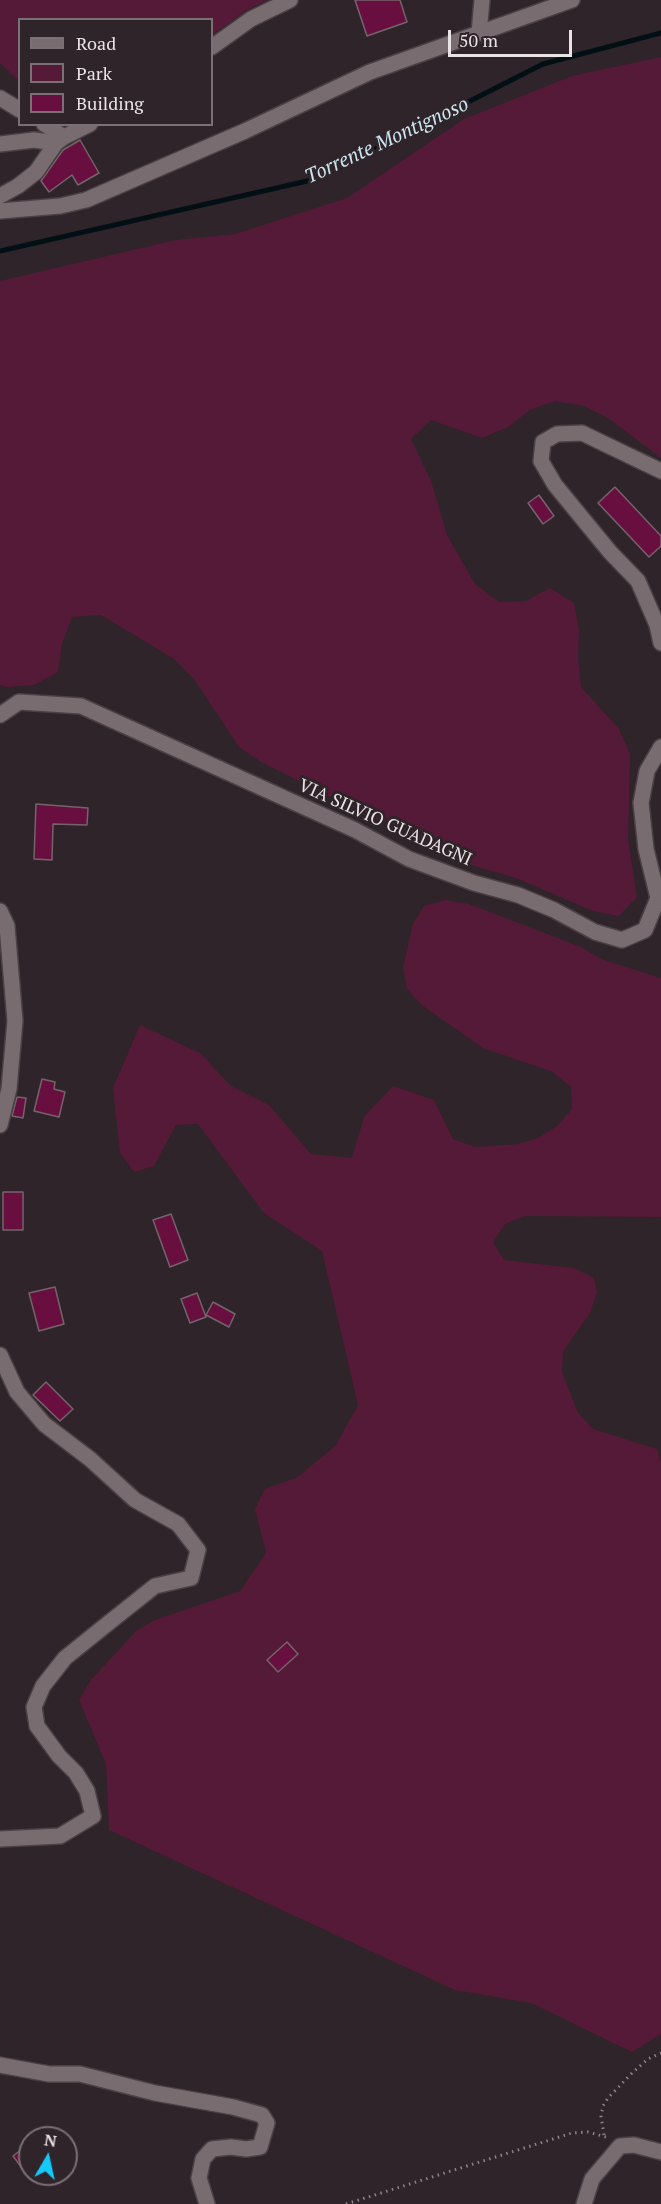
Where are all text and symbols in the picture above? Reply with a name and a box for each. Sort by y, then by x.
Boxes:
legend [18,18,213,126]
scale bar [451,18,576,56]
text: 50 m [459,28,498,52]
text: Road [76,31,116,55]
text: Park [76,61,112,85]
text: Building [76,91,144,115]
water label: Torrente Montignoso [301,93,473,189]
street label: VIA SILVIO GUADAGNI [295,775,475,871]
north arrow [18,2126,78,2186]
text: N [43,2128,58,2152]

